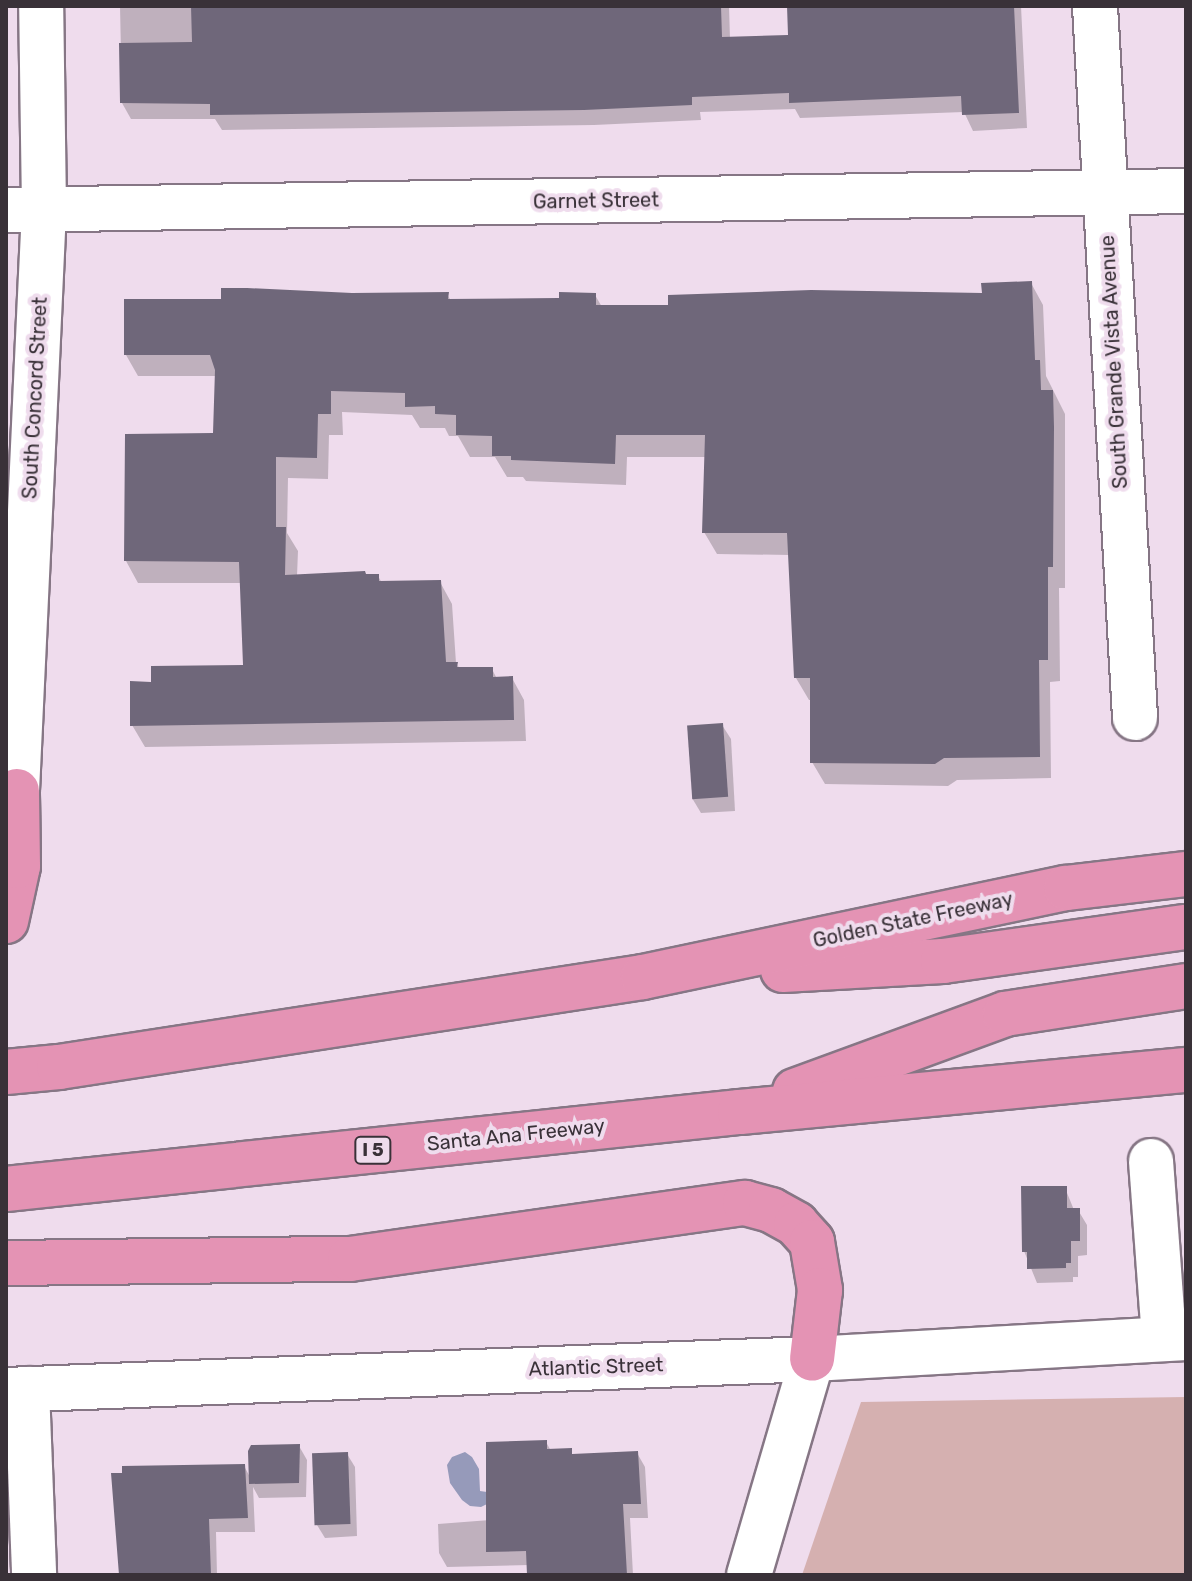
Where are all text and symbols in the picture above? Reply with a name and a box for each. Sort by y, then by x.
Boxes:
street label: Garnet Street [533,188,659,214]
street label: South Grande Vista Avenue [1095,234,1133,490]
street label: South Concord Street [18,296,52,500]
street label: Golden State Freeway [811,887,1015,953]
street label: Santa Ana Freeway [426,1114,606,1156]
road number: I 5 [353,1136,393,1164]
street label: Atlantic Street [528,1353,664,1381]

